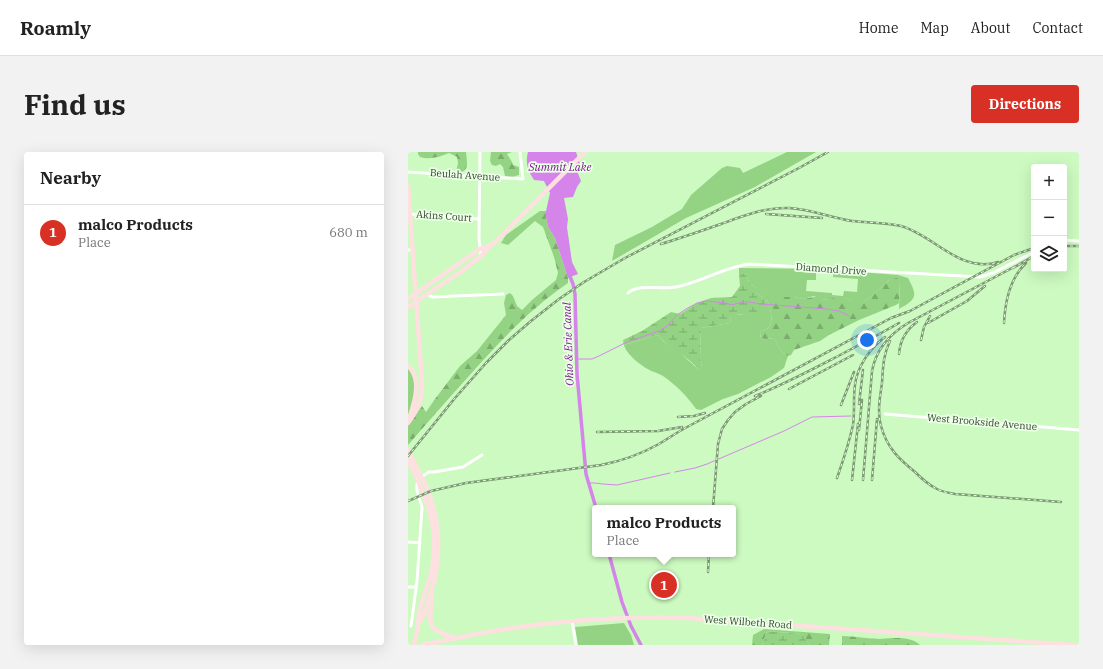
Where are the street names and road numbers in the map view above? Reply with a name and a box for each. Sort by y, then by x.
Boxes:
street label: Beulah Avenue [429,166,501,184]
street label: Akins Court [416,208,473,224]
street label: Diamond Drive [795,260,867,278]
street label: West Brookside Avenue [926,411,1038,433]
street label: West Wilbeth Road [703,612,793,632]

